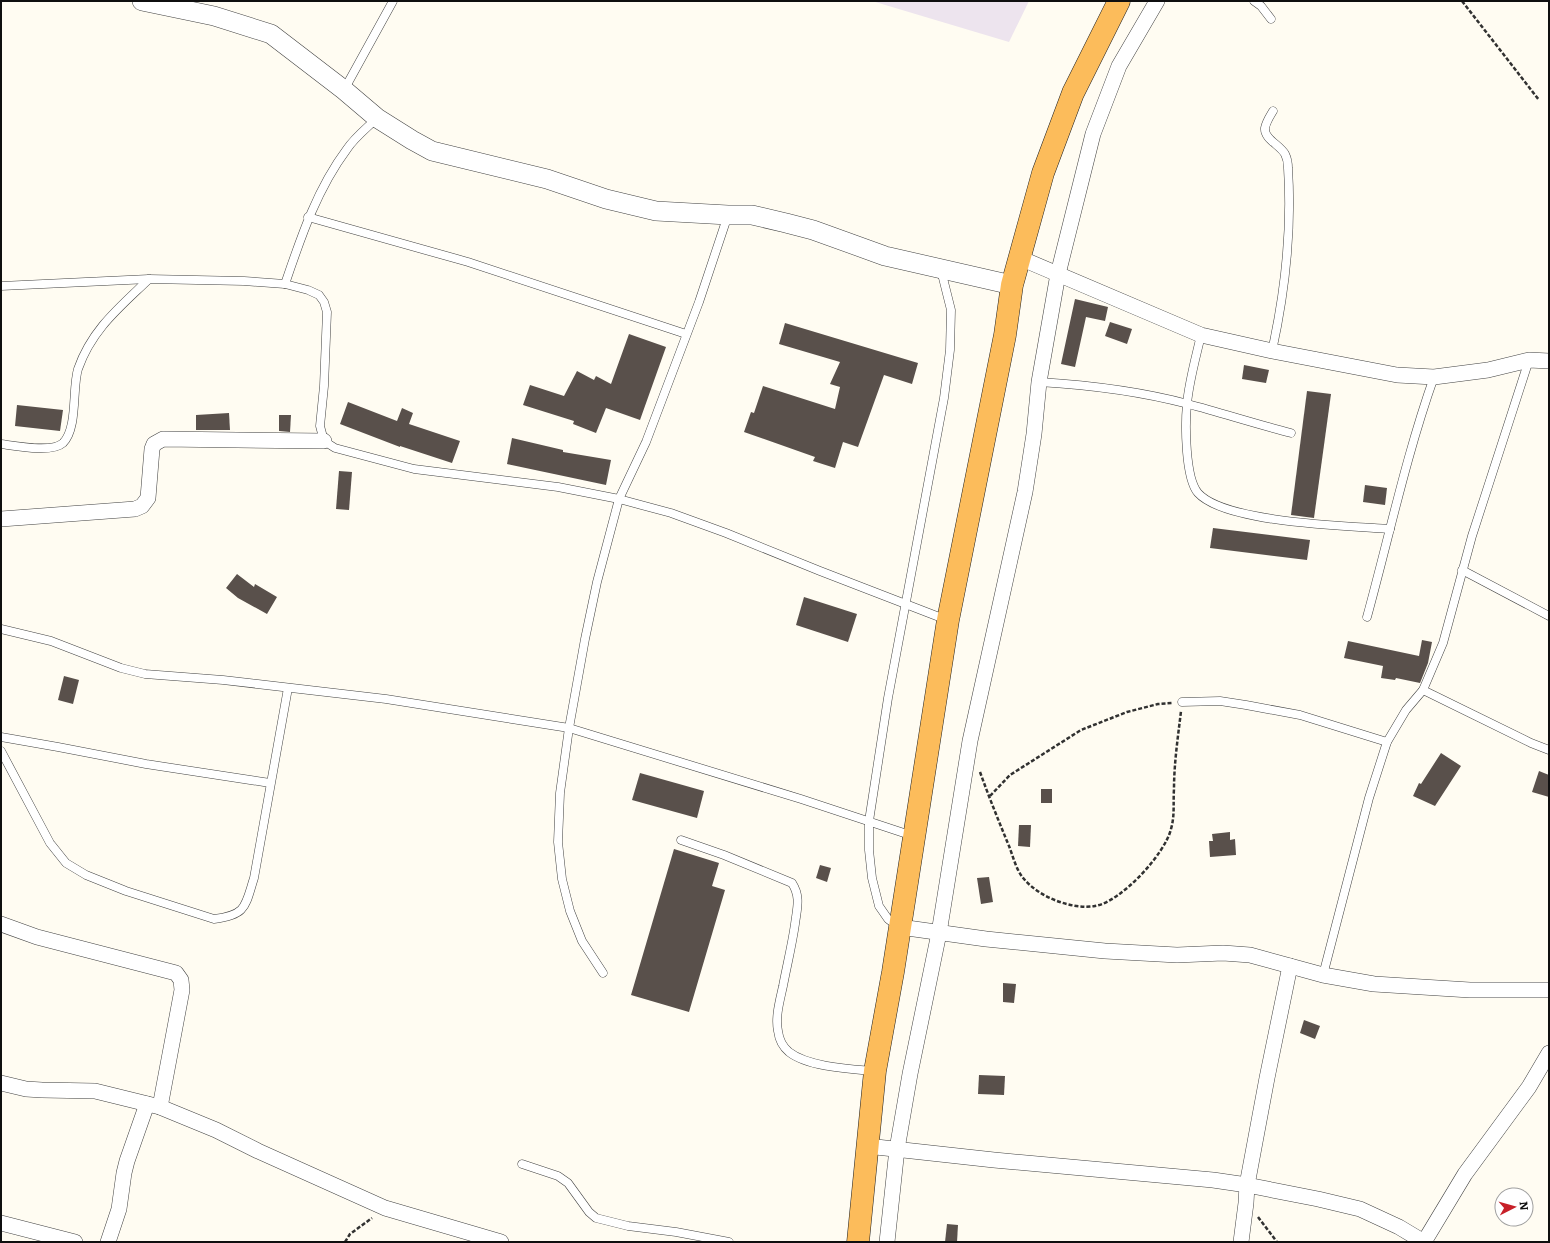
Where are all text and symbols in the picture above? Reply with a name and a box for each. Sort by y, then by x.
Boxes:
north arrow [1494,1187,1534,1227]
text: N [1517,1200,1533,1211]

